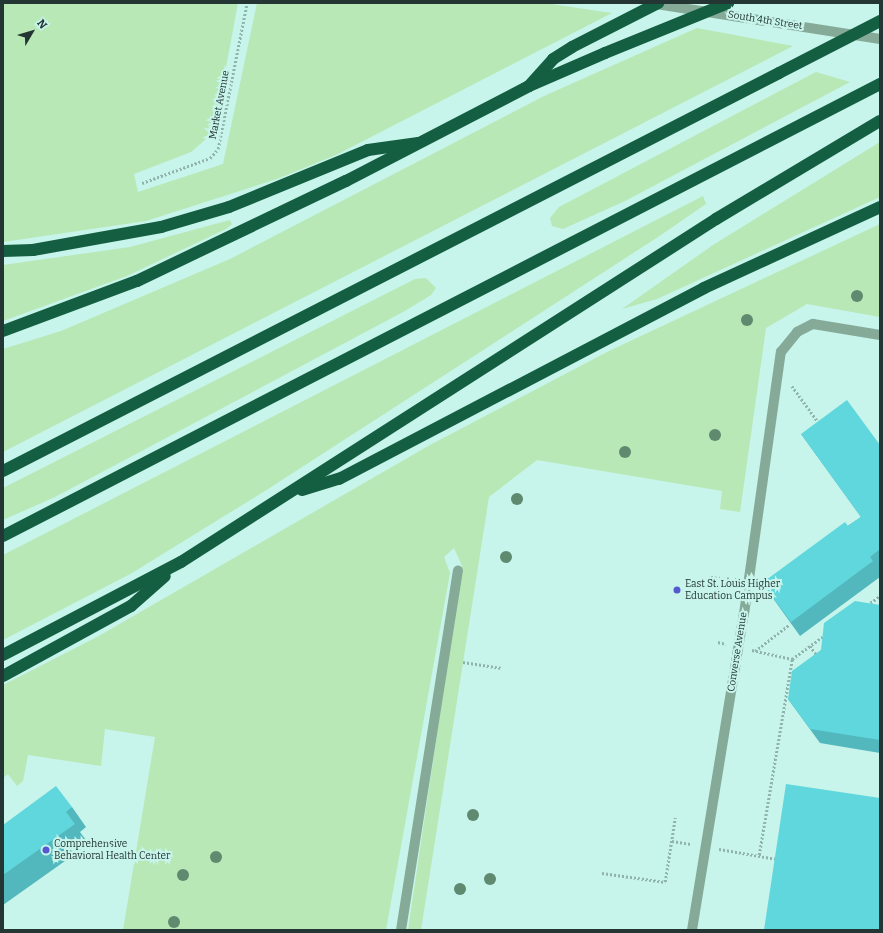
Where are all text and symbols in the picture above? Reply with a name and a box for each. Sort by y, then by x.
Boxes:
street label: South 4th Street [727,9,803,33]
north arrow [12,12,52,52]
text: N [34,17,50,32]
street label: Market Avenue [207,69,233,141]
place label: East St. Louis Higher Education Campus [685,578,780,602]
marker: East St. Louis Higher Education Campus [672,585,682,595]
street label: Converse Avenue [726,611,750,693]
place label: Comprehensive Behavioral Health Center [54,838,170,862]
marker: Comprehensive Behavioral Health Center [41,845,51,855]

